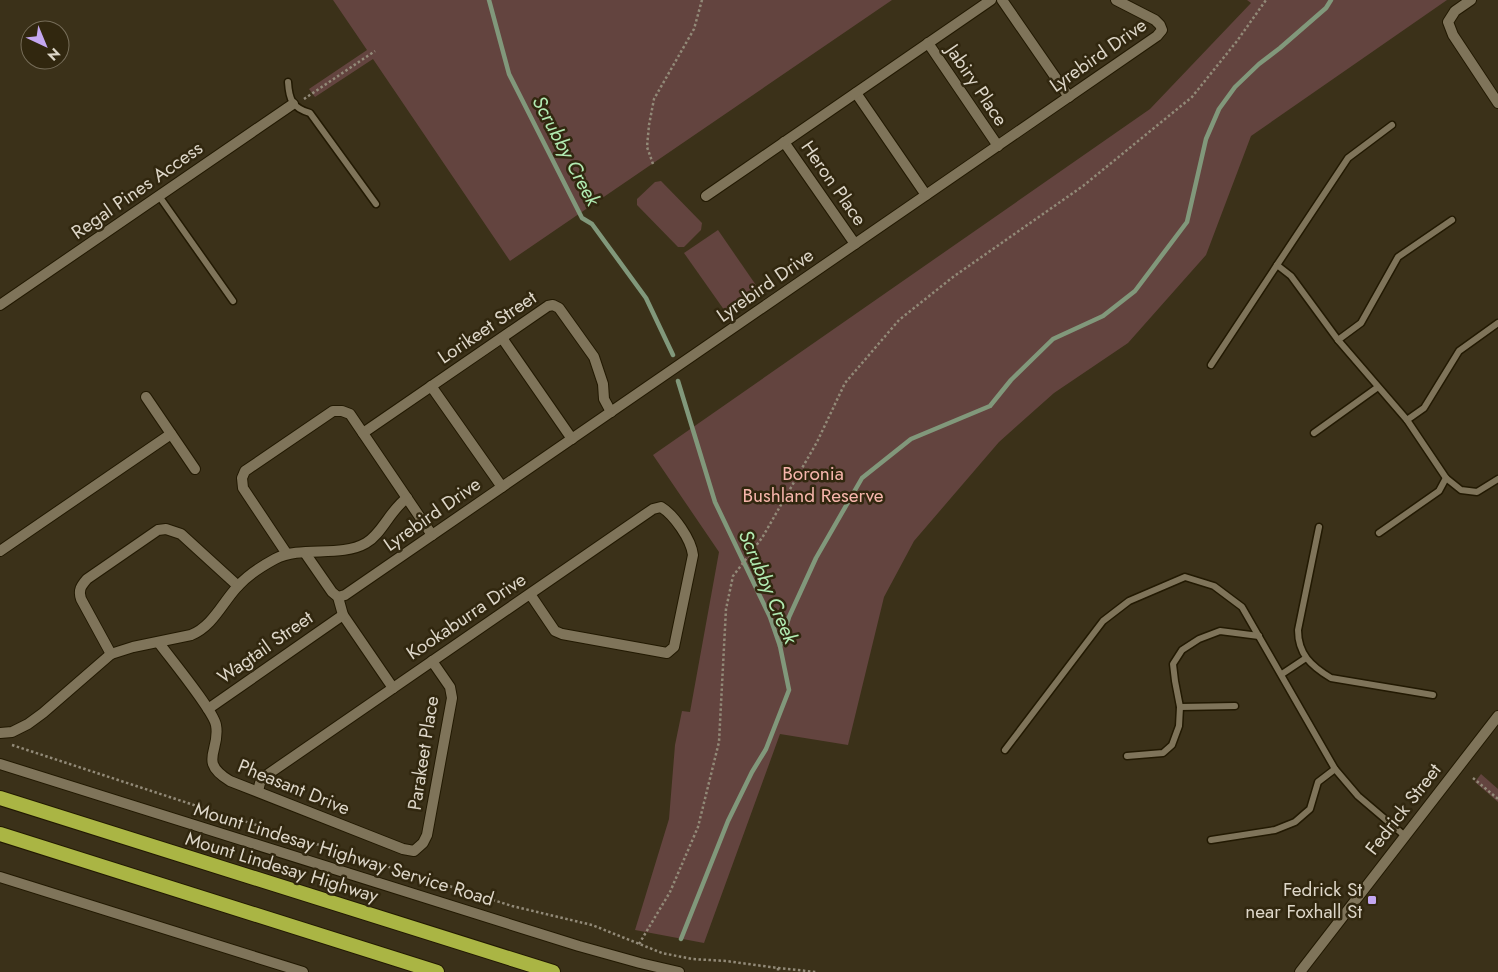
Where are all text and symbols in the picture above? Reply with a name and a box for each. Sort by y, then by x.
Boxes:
street label: Lyrebird Drive [1044,11,1152,98]
north arrow [20,20,70,70]
street label: Jabiry Place [938,36,1014,131]
text: N [43,43,65,65]
water label: Scrubby Creek [525,91,608,213]
street label: Regal Pines Access [66,134,208,245]
street label: Heron Place [795,135,873,231]
street label: Lyrebird Drive [711,241,819,328]
street label: Lorikeet Street [432,284,542,370]
park label: Boronia Bushland Reserve [742,460,884,509]
street label: Lyrebird Drive [378,470,486,557]
water label: Scrubby Creek [731,525,806,650]
street label: Kookaburra Drive [401,566,531,666]
street label: Wagtail Street [212,604,319,690]
street label: Parakeet Place [401,694,445,812]
street label: Pheasant Drive [234,752,354,822]
street label: Fedrick Street [1359,757,1448,860]
street label: Mount Lindesay Highway Service Road [191,797,497,911]
street label: Mount Lindesay Highway [183,827,381,907]
place label: Fedrick St near Foxhall St [1245,876,1362,925]
marker: Fedrick St near Foxhall St [1366,894,1378,906]

